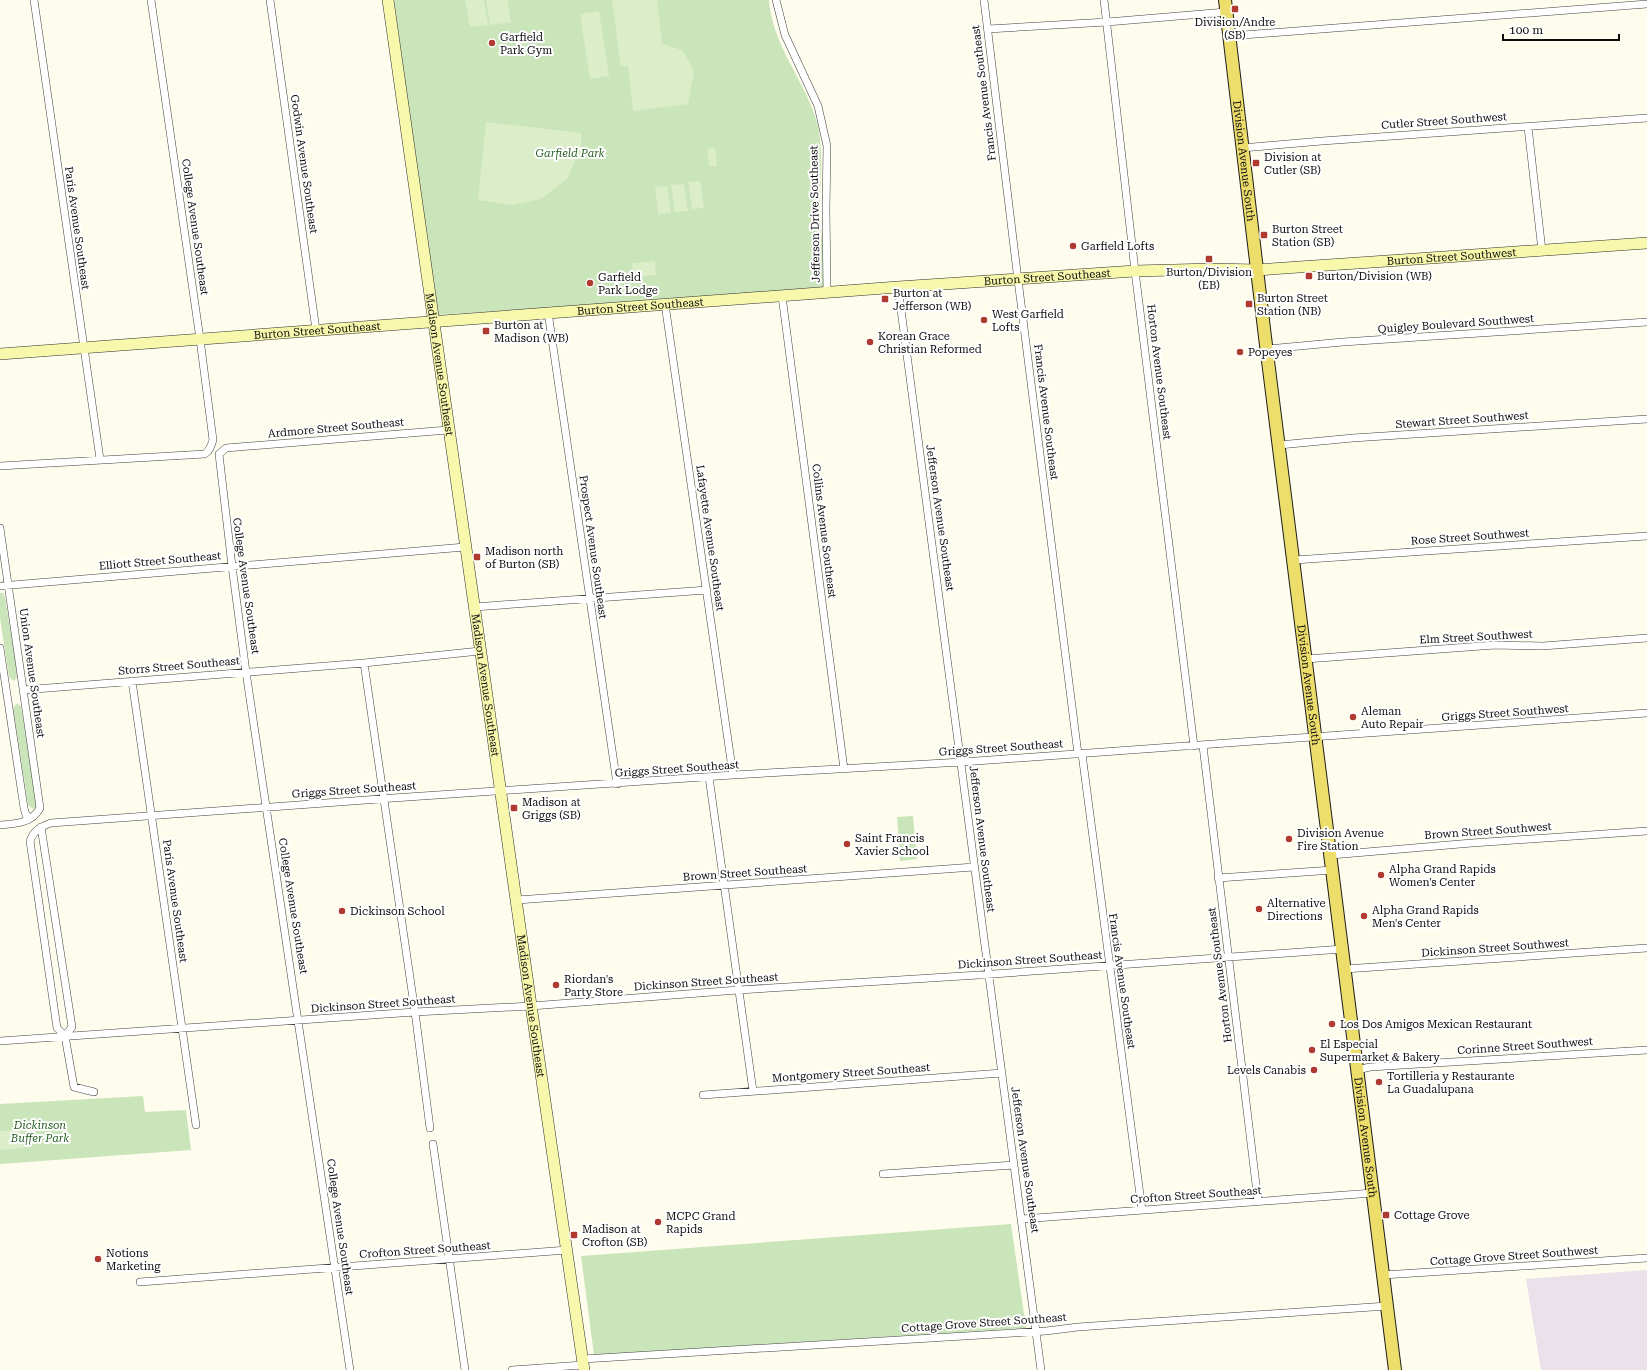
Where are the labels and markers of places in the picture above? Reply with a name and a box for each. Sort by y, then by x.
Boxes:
marker: Division/Andre (SB) [1230,4,1240,14]
place label: Division/Andre (SB) [1195,16,1275,42]
place label: Garfield Park Gym [500,31,552,57]
marker: Garfield Park Gym [487,38,497,48]
place label: Division at Cutler (SB) [1264,151,1321,177]
marker: Division at Cutler (SB) [1251,158,1261,168]
place label: Burton Street Station (SB) [1272,223,1343,249]
marker: Burton Street Station (SB) [1259,230,1269,240]
place label: Garfield Lofts [1081,240,1154,253]
marker: Garfield Lofts [1068,241,1078,251]
marker: Burton/Division (EB) [1204,254,1214,264]
place label: Burton/Division (EB) [1166,266,1252,292]
place label: Burton/Division (WB) [1317,270,1432,283]
place label: Garfield Park Lodge [598,271,658,297]
marker: Burton/Division (WB) [1304,271,1314,281]
marker: Garfield Park Lodge [585,278,595,288]
place label: Burton at Jefferson (WB) [893,287,972,313]
place label: Burton Street Station (NB) [1257,292,1328,318]
marker: Burton at Jefferson (WB) [880,294,890,304]
marker: Burton Street Station (NB) [1244,299,1254,309]
place label: West Garfield Lofts [992,308,1064,334]
marker: West Garfield Lofts [979,315,989,325]
place label: Burton at Madison (WB) [494,319,569,345]
marker: Burton at Madison (WB) [481,326,491,336]
place label: Korean Grace Christian Reformed [878,330,982,356]
marker: Korean Grace Christian Reformed [865,337,875,347]
place label: Popeyes [1248,346,1292,359]
marker: Popeyes [1235,347,1245,357]
place label: Madison north of Burton (SB) [485,545,563,571]
marker: Madison north of Burton (SB) [472,552,482,562]
place label: Aleman Auto Repair [1361,705,1424,731]
marker: Aleman Auto Repair [1348,712,1358,722]
place label: Madison at Griggs (SB) [522,796,581,822]
marker: Madison at Griggs (SB) [509,803,519,813]
place label: Division Avenue Fire Station [1297,827,1384,853]
place label: Saint Francis Xavier School [855,832,930,858]
marker: Division Avenue Fire Station [1284,834,1294,844]
marker: Saint Francis Xavier School [842,839,852,849]
place label: Alpha Grand Rapids Women's Center [1389,863,1496,889]
marker: Alpha Grand Rapids Women's Center [1376,870,1386,880]
place label: Alternative Directions [1267,897,1326,923]
marker: Alternative Directions [1254,904,1264,914]
place label: Alpha Grand Rapids Men's Center [1372,904,1479,930]
place label: Dickinson School [350,905,445,918]
marker: Dickinson School [337,906,347,916]
marker: Alpha Grand Rapids Men's Center [1359,911,1369,921]
place label: Riordan's Party Store [564,973,623,999]
marker: Riordan's Party Store [551,980,561,990]
place label: Los Dos Amigos Mexican Restaurant [1340,1018,1532,1031]
marker: Los Dos Amigos Mexican Restaurant [1327,1019,1337,1029]
place label: El Especial Supermarket & Bakery [1320,1038,1440,1064]
marker: El Especial Supermarket & Bakery [1307,1045,1317,1055]
place label: Levels Canabis [1227,1064,1306,1077]
marker: Levels Canabis [1309,1065,1319,1075]
place label: Tortilleria y Restaurante La Guadalupana [1387,1070,1515,1096]
marker: Tortilleria y Restaurante La Guadalupana [1374,1077,1384,1087]
place label: Cottage Grove [1394,1209,1469,1222]
place label: MCPC Grand Rapids [666,1210,736,1236]
marker: Cottage Grove [1381,1210,1391,1220]
marker: MCPC Grand Rapids [653,1217,663,1227]
place label: Madison at Crofton (SB) [582,1223,648,1249]
marker: Madison at Crofton (SB) [569,1230,579,1240]
place label: Notions Marketing [106,1247,161,1273]
marker: Notions Marketing [93,1254,103,1264]

